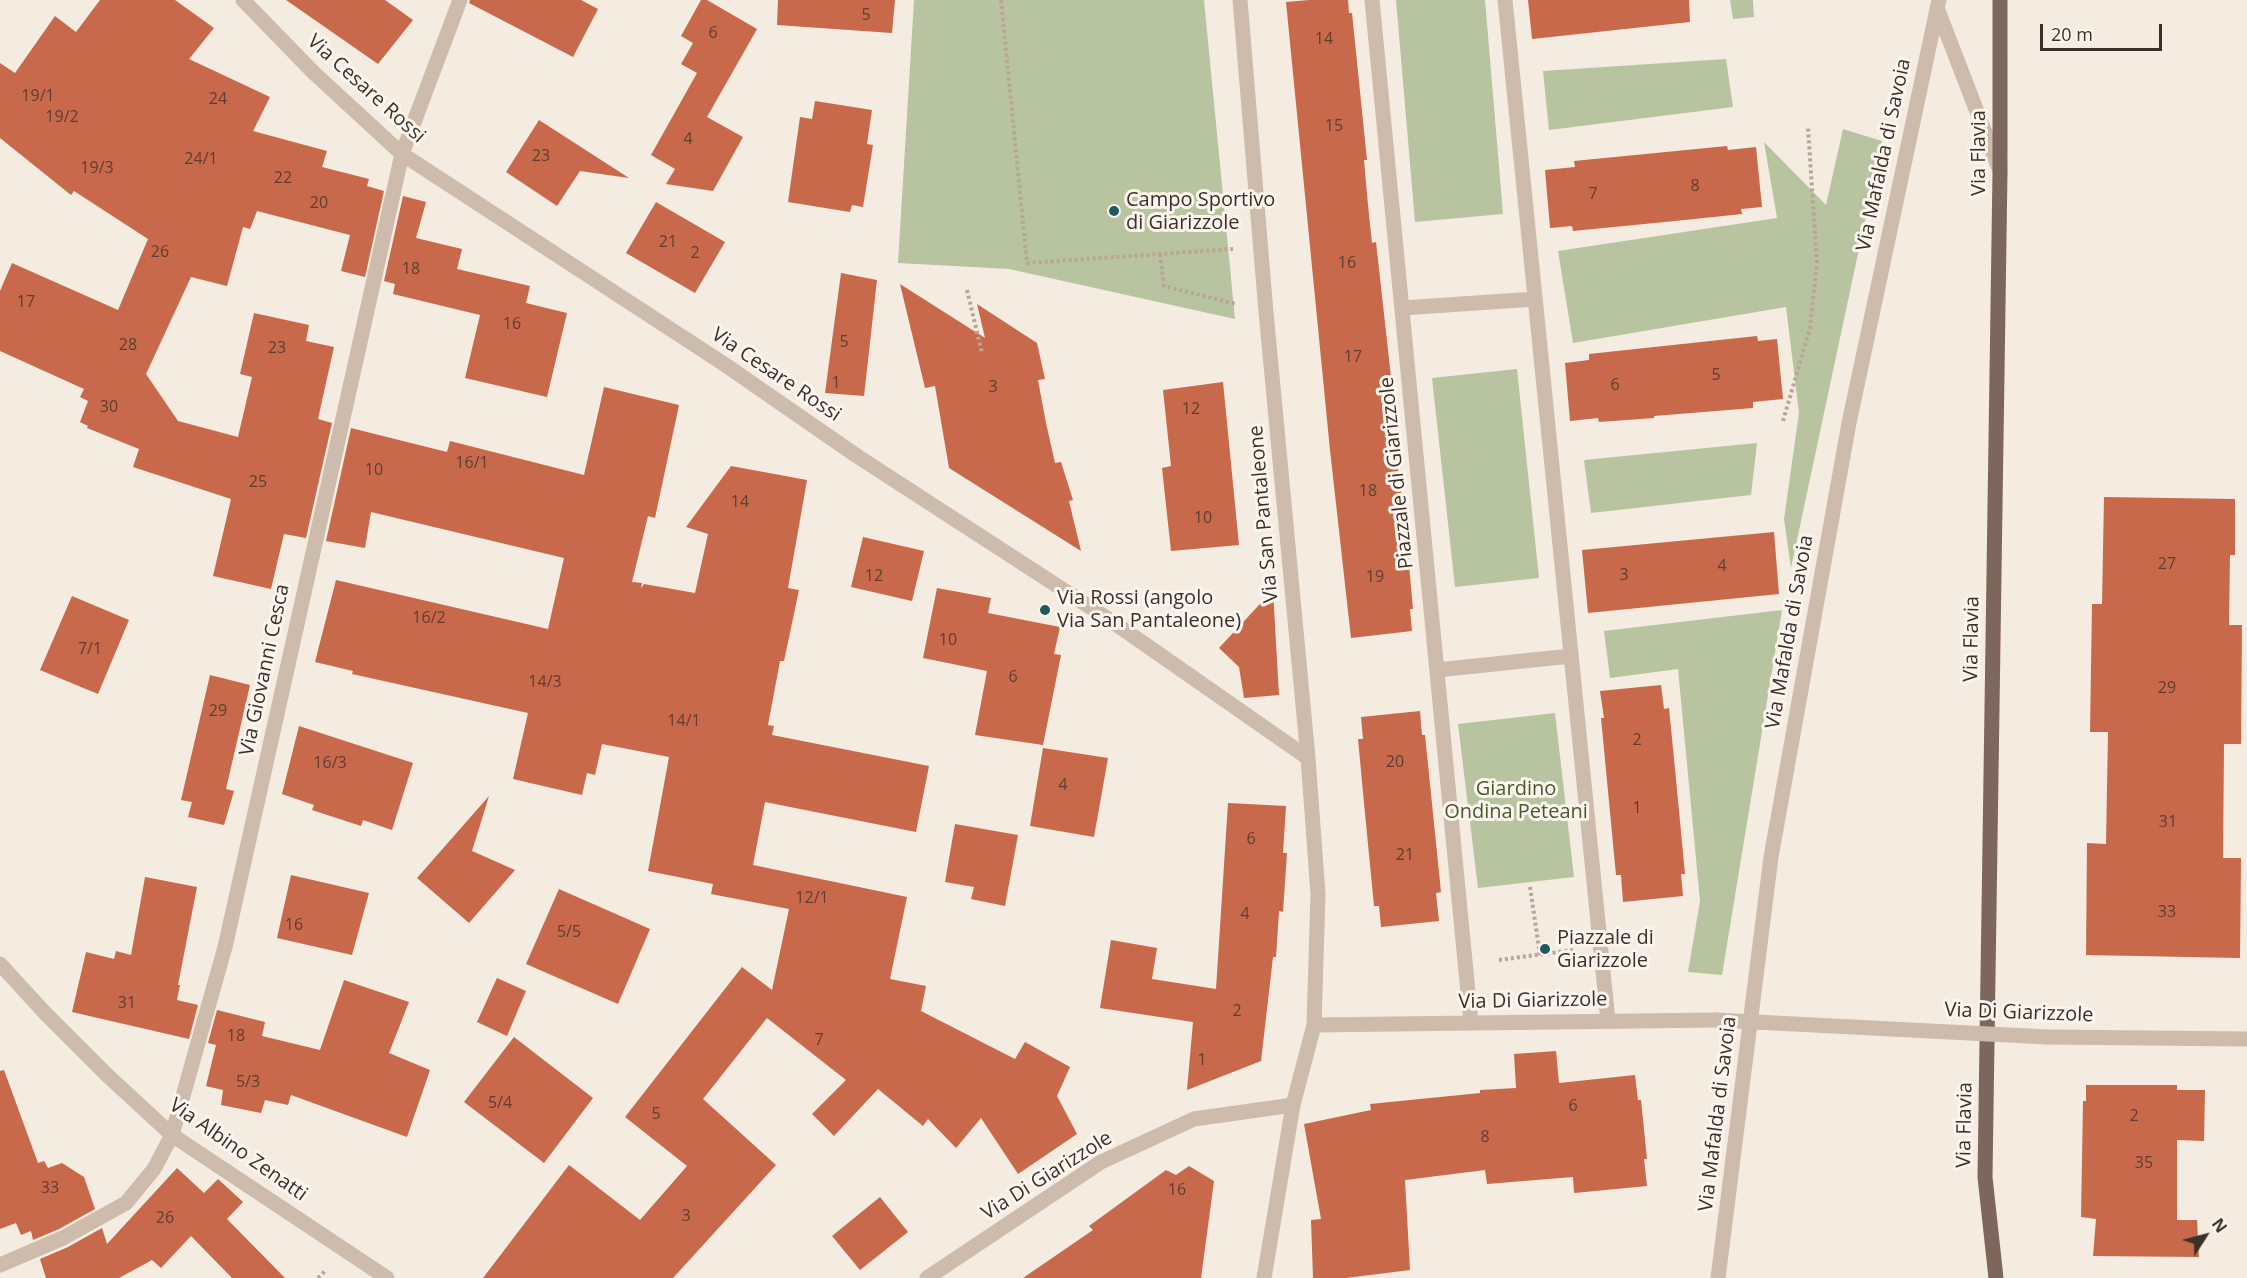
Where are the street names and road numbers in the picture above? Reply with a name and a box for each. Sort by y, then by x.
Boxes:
street label: Via Cesare Rossi [302,30,430,148]
street label: Via Mafalda di Savoia [1852,56,1916,254]
street label: Via Flavia [1967,110,1991,196]
street label: Via Cesare Rossi [707,323,845,427]
street label: Piazzale di Giarizzole [1375,376,1419,570]
street label: Via San Pantaleone [1244,424,1284,604]
street label: Via Mafalda di Savoia [1761,533,1819,731]
street label: Via Giovanni Cesca [235,582,295,758]
street label: Via Flavia [1959,596,1985,682]
street label: Via Di Giarizzole [1458,988,1608,1014]
street label: Via Di Giarizzole [1944,998,2094,1028]
street label: Via Mafalda di Savoia [1694,1015,1742,1213]
street label: Via Flavia [1952,1082,1978,1168]
street label: Via Albino Zenatti [164,1093,312,1207]
street label: Via Di Giarizzole [977,1126,1117,1226]

